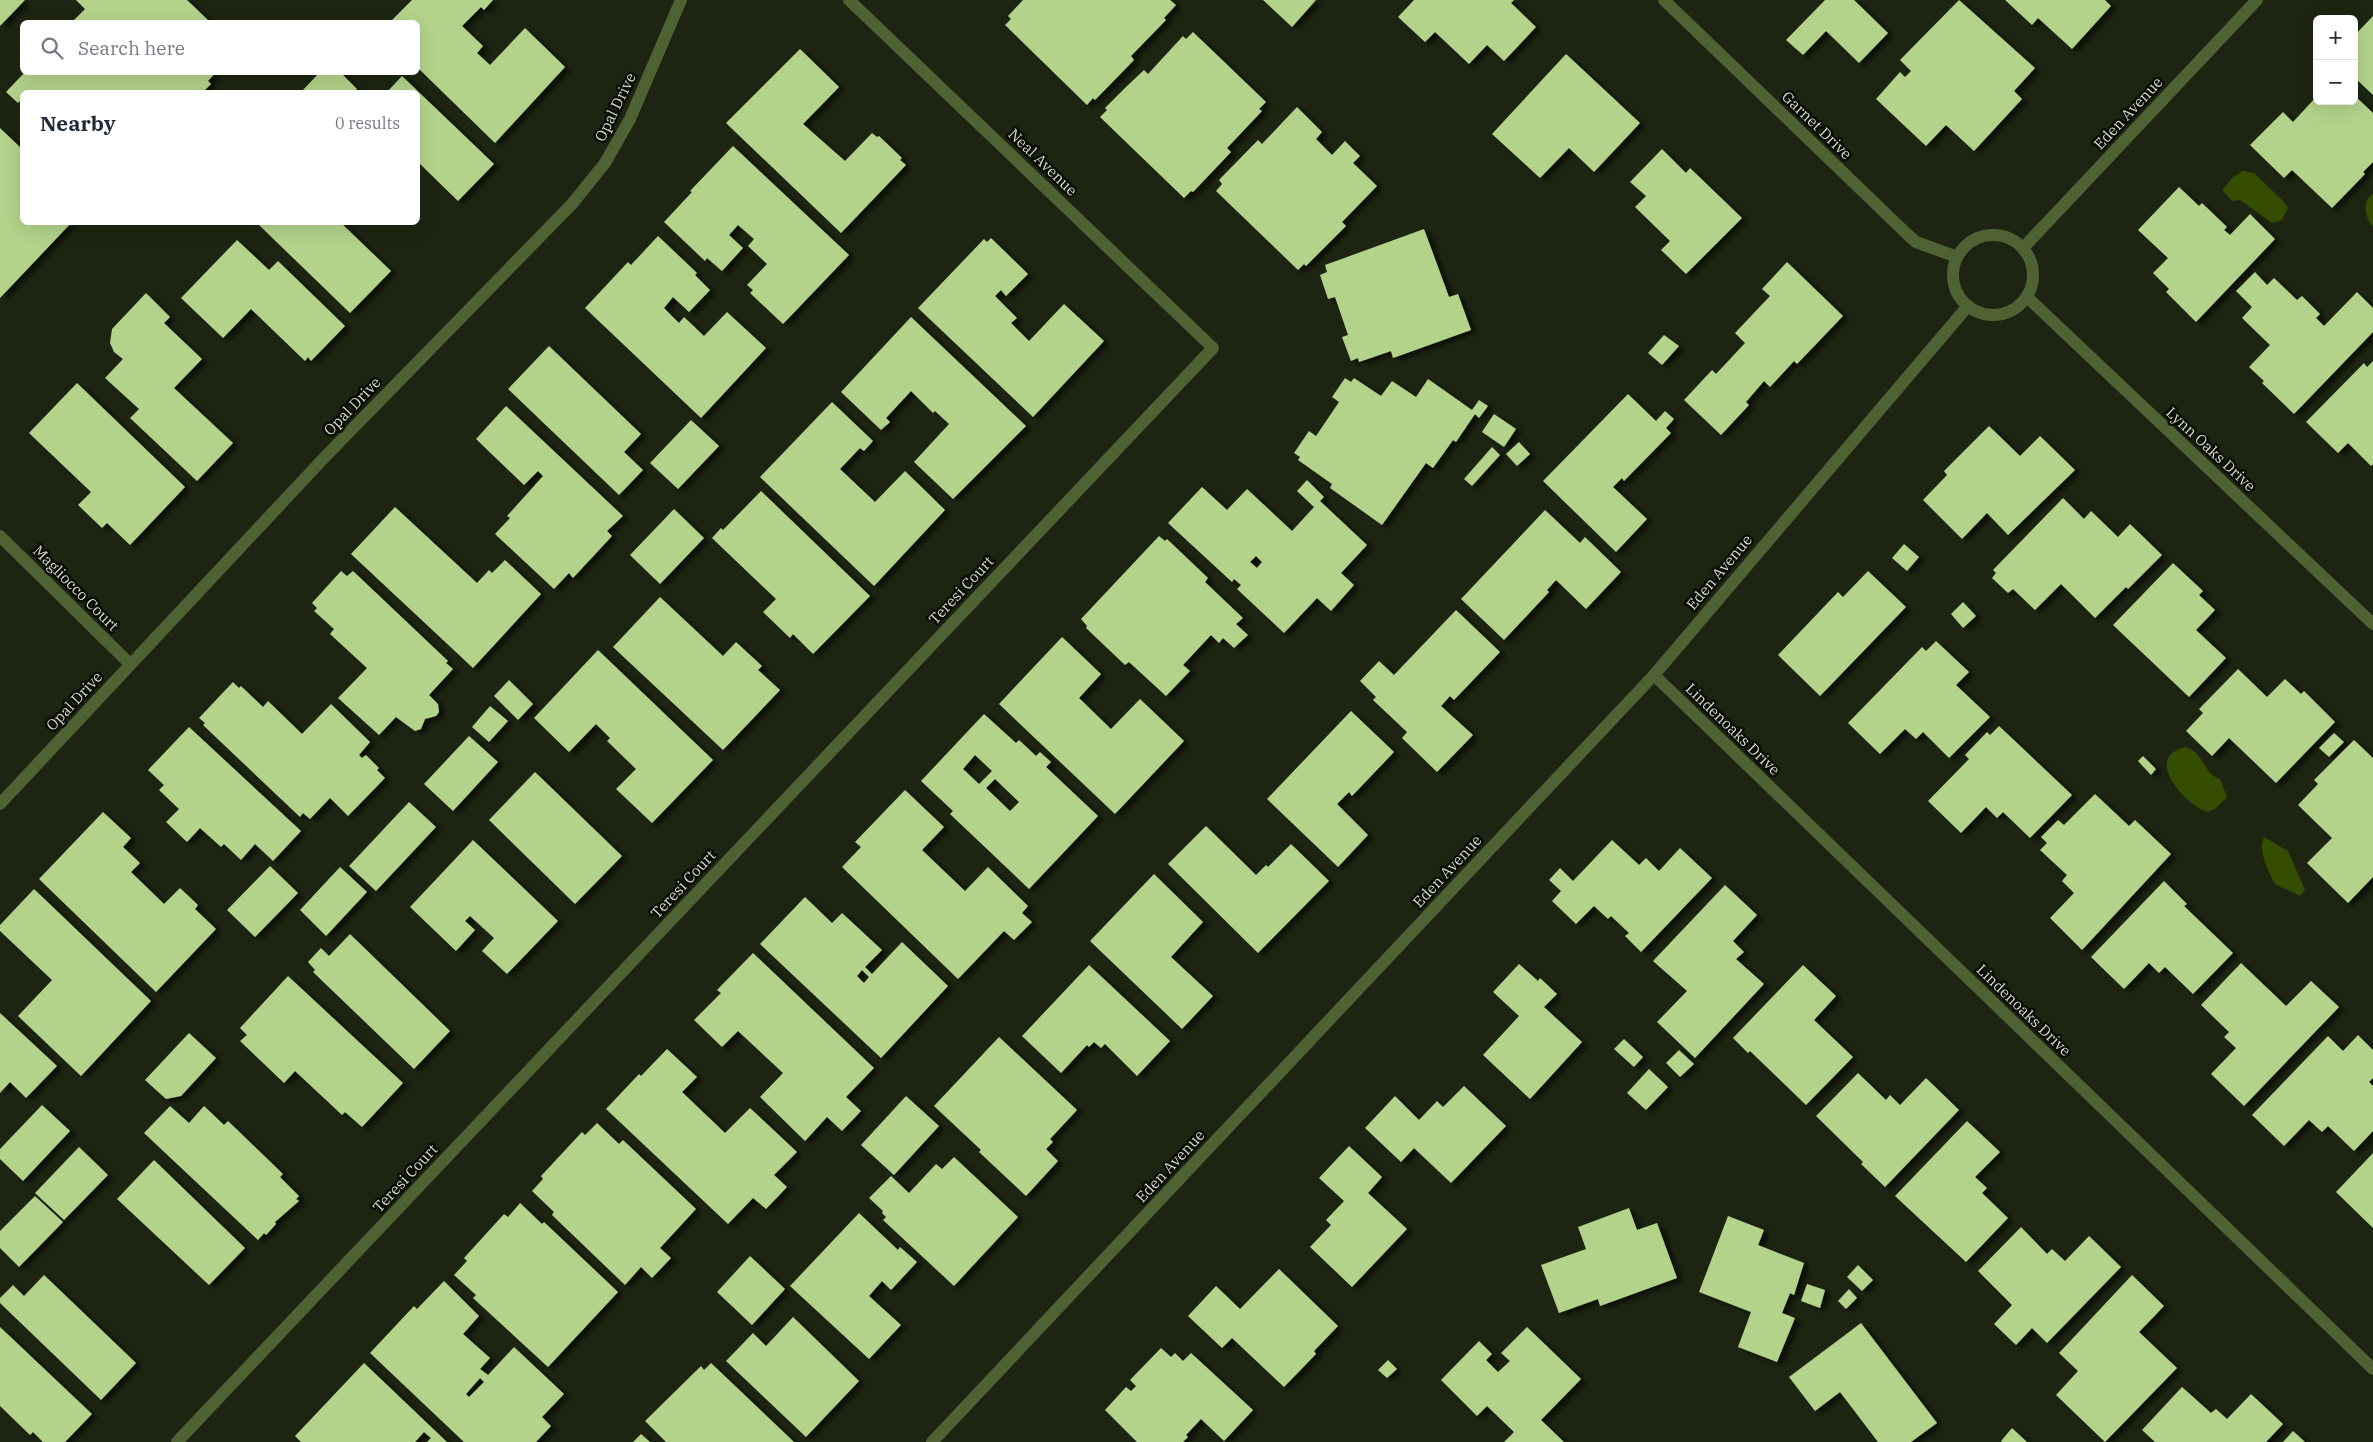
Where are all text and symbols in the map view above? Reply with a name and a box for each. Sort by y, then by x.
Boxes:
map controls [2313,15,2358,105]
button: + [2313,15,2358,60]
search box [20,20,420,75]
icon: search [38,34,66,62]
text: Search here [78,36,185,60]
button: − [2313,60,2358,105]
street label: Opal Drive [590,70,640,144]
street label: Eden Avenue [2090,73,2166,153]
street label: Garnet Drive [1778,87,1856,163]
text: Nearby [40,109,116,137]
text: 0 results [335,113,400,133]
street label: Neal Avenue [1005,124,1081,200]
street label: Opal Drive [319,373,385,439]
street label: Lynn Oaks Drive [2162,403,2260,495]
street label: Eden Avenue [1682,530,1756,614]
street label: Magliocco Court [29,541,123,635]
street label: Teresi Court [924,552,998,628]
street label: Opal Drive [42,667,106,735]
street label: Lindenoaks Drive [1682,679,1784,779]
street label: Eden Avenue [1409,831,1485,911]
street label: Teresi Court [646,846,720,922]
street label: Lindenoaks Drive [1973,960,2075,1060]
street label: Eden Avenue [1132,1126,1208,1206]
street label: Teresi Court [368,1140,442,1216]

